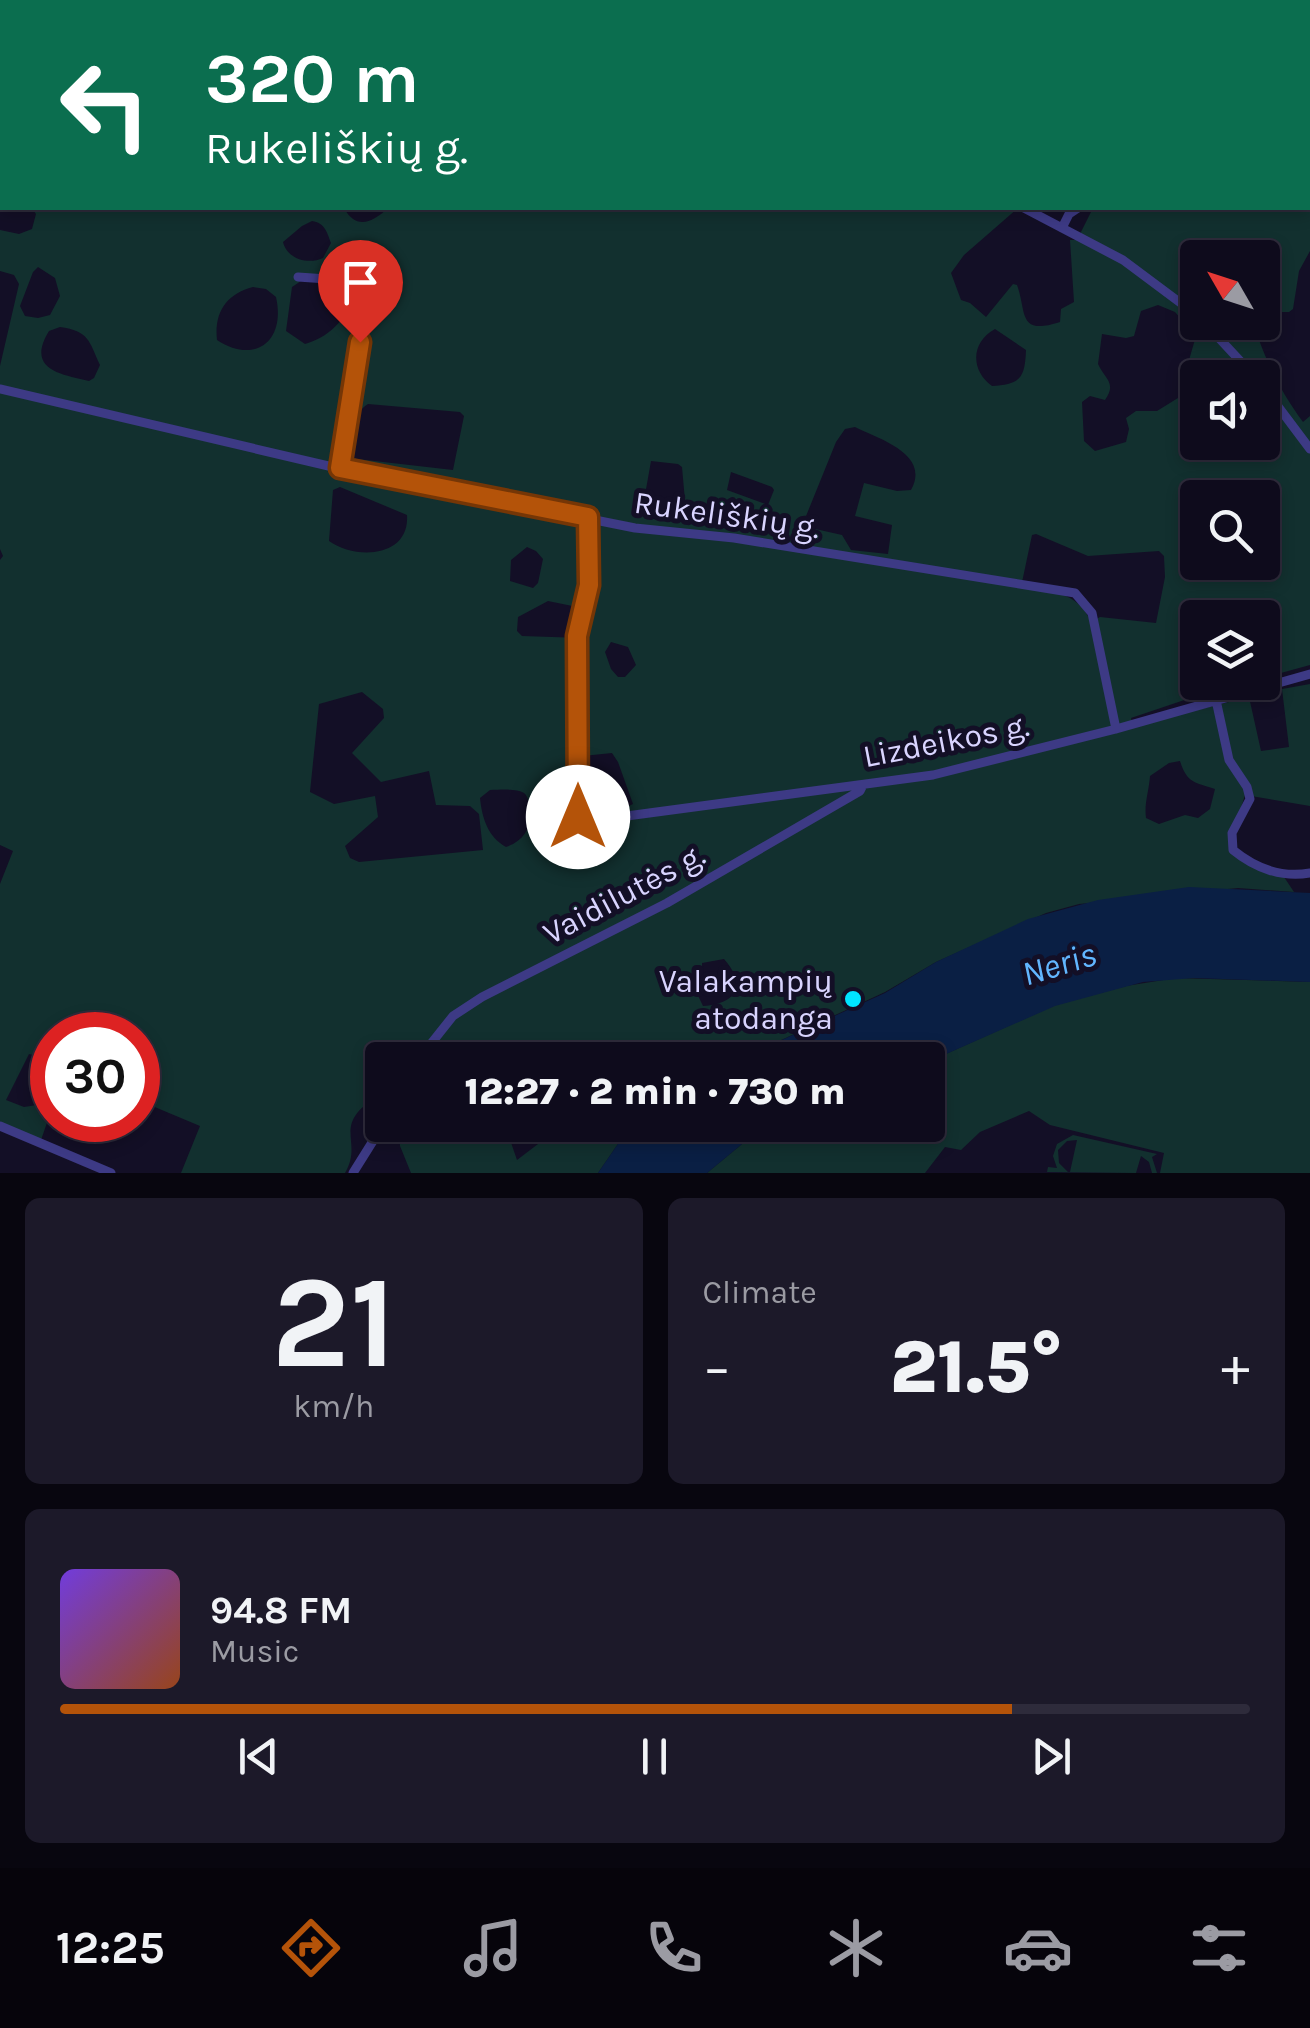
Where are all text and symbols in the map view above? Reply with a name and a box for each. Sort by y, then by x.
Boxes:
text: 320 m [205,38,419,120]
icon: left [40,40,170,170]
text: Rukeliškių g. [205,122,468,174]
pin [318,240,403,343]
north arrow [1180,240,1280,340]
map controls [1180,240,1280,700]
icon: arrive [333,255,388,310]
button: sound [1180,360,1280,460]
button: search [1180,480,1280,580]
street label: Rukeliškių g. [632,484,822,546]
button: layers [1180,600,1280,700]
street label: Lizdeikos g. [860,707,1032,775]
position arrow [526,765,630,869]
street label: Vaidilutės g. [537,836,711,952]
water label: Neris [1017,933,1101,995]
place label: Valakampių atodanga [659,963,833,1037]
marker: Valakampių atodanga [842,988,864,1010]
speed limit sign: 30 [30,1012,160,1142]
text: 12:27 · 2 min · 730 m [465,1069,846,1114]
text: 21 [271,1247,396,1399]
text: Climate [703,1274,817,1311]
text: 21.5° [890,1323,1063,1411]
text: − [703,1335,731,1399]
text: + [1221,1335,1250,1399]
text: km/h [293,1388,374,1425]
text: 94.8 FM [210,1588,352,1633]
text: Music [210,1633,299,1670]
icon: previous [231,1729,286,1784]
icon: pause [627,1729,682,1784]
icon: next [1024,1729,1079,1784]
icon: directions [276,1913,346,1983]
icon: music [458,1913,528,1983]
icon: phone [639,1913,709,1983]
icon: climate [821,1913,891,1983]
icon: car [1003,1913,1073,1983]
icon: filters [1184,1913,1254,1983]
text: 12:25 [56,1922,165,1974]

